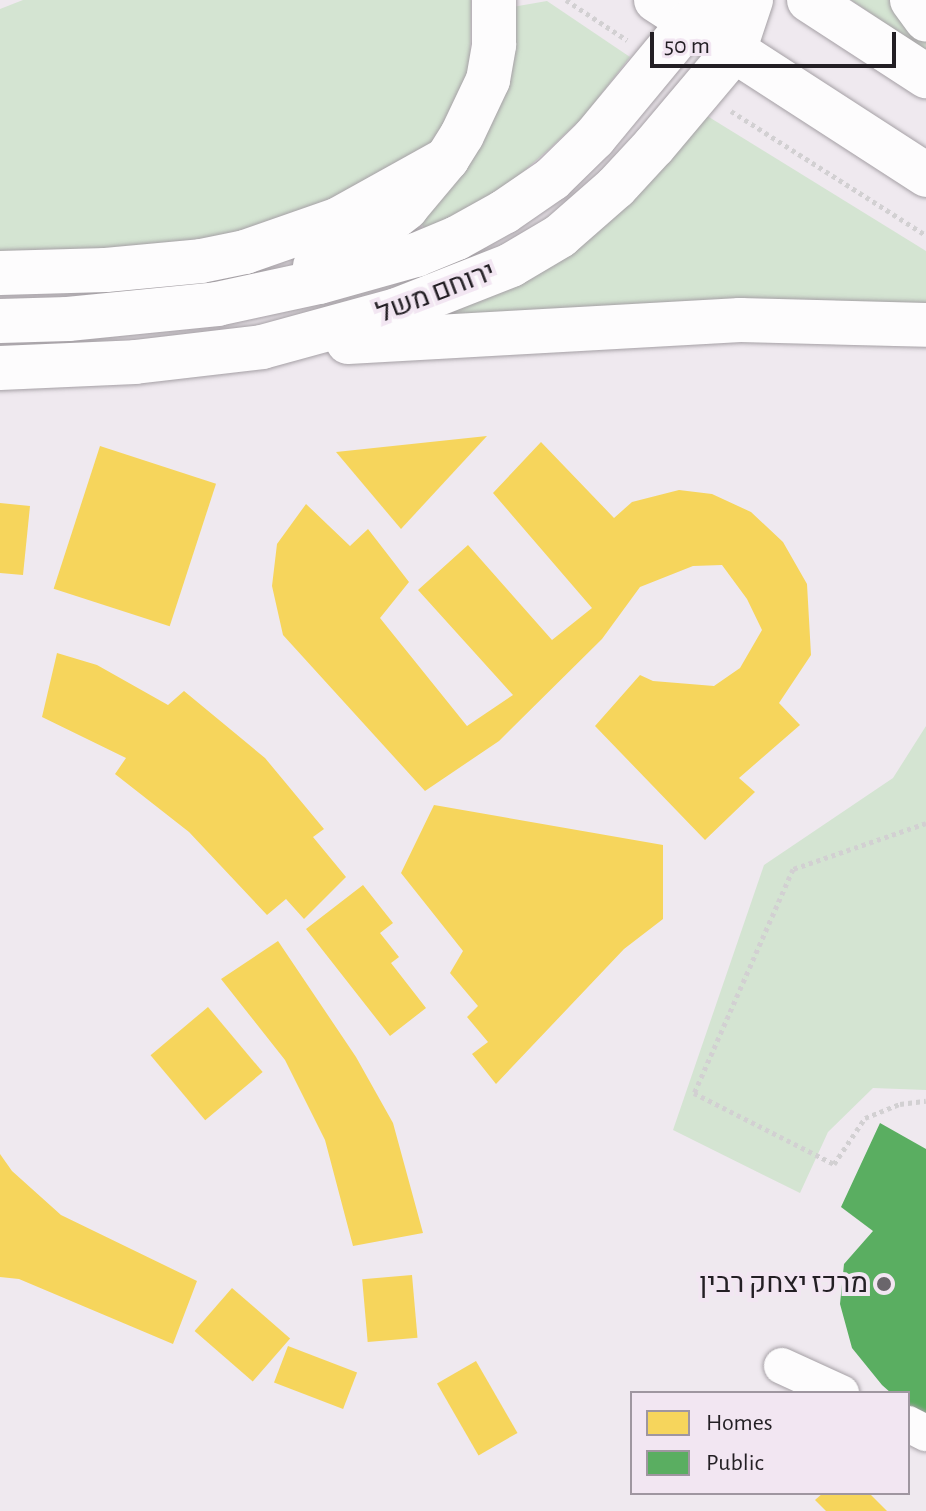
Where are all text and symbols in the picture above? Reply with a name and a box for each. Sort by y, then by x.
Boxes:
scale bar [654,16,900,66]
text: 50 m [664,34,710,58]
street label: ירוחם משל [372,255,500,331]
place label: מרכז יצחק רבין [699,1267,868,1301]
marker: מרכז יצחק רבין [875,1275,893,1293]
legend [630,1391,910,1495]
text: Homes [706,1411,773,1435]
text: Public [706,1451,764,1475]

